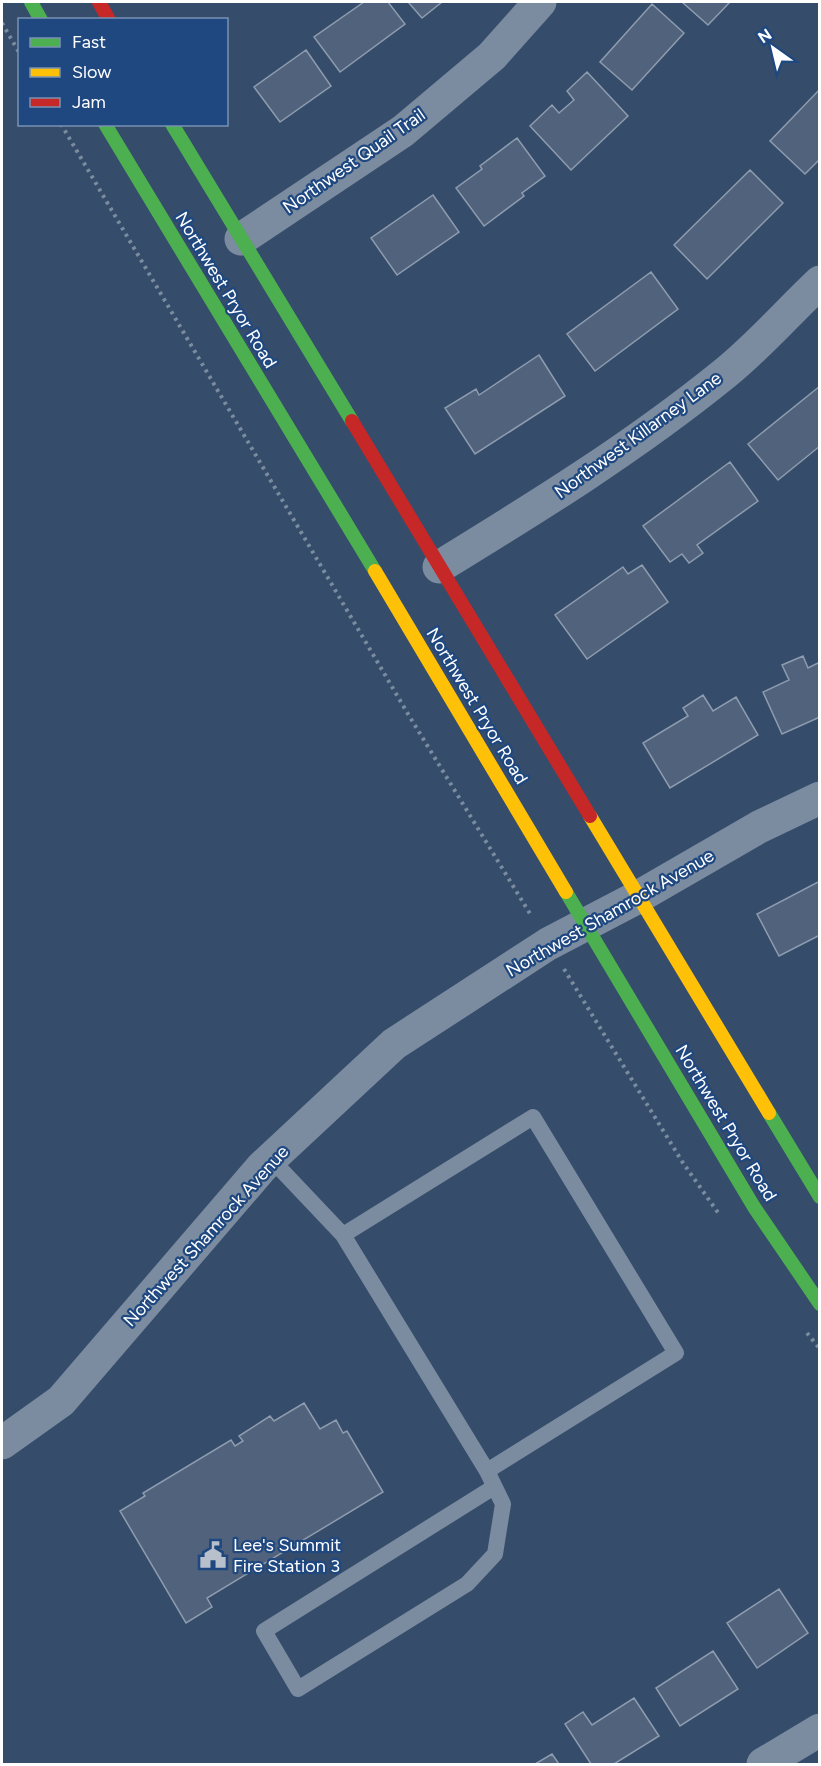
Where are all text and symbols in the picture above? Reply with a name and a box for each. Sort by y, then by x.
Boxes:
legend [18,18,228,126]
north arrow [743,18,803,78]
text: N [754,25,775,47]
text: Fast [72,31,106,53]
text: Slow [72,61,111,83]
text: Jam [72,91,106,113]
street label: Northwest Quail Trail [279,104,429,218]
street label: Northwest Pryor Road [171,208,281,372]
street label: Northwest Killarney Lane [550,367,726,503]
street label: Northwest Pryor Road [422,624,532,788]
street label: Northwest Shamrock Avenue [502,844,718,982]
street label: Northwest Pryor Road [671,1041,781,1205]
street label: Northwest Shamrock Avenue [119,1141,293,1331]
place label: Lee's Summit Fire Station 3 [233,1534,341,1577]
public building icon: Lee's Summit Fire Station 3 [198,1540,228,1570]

